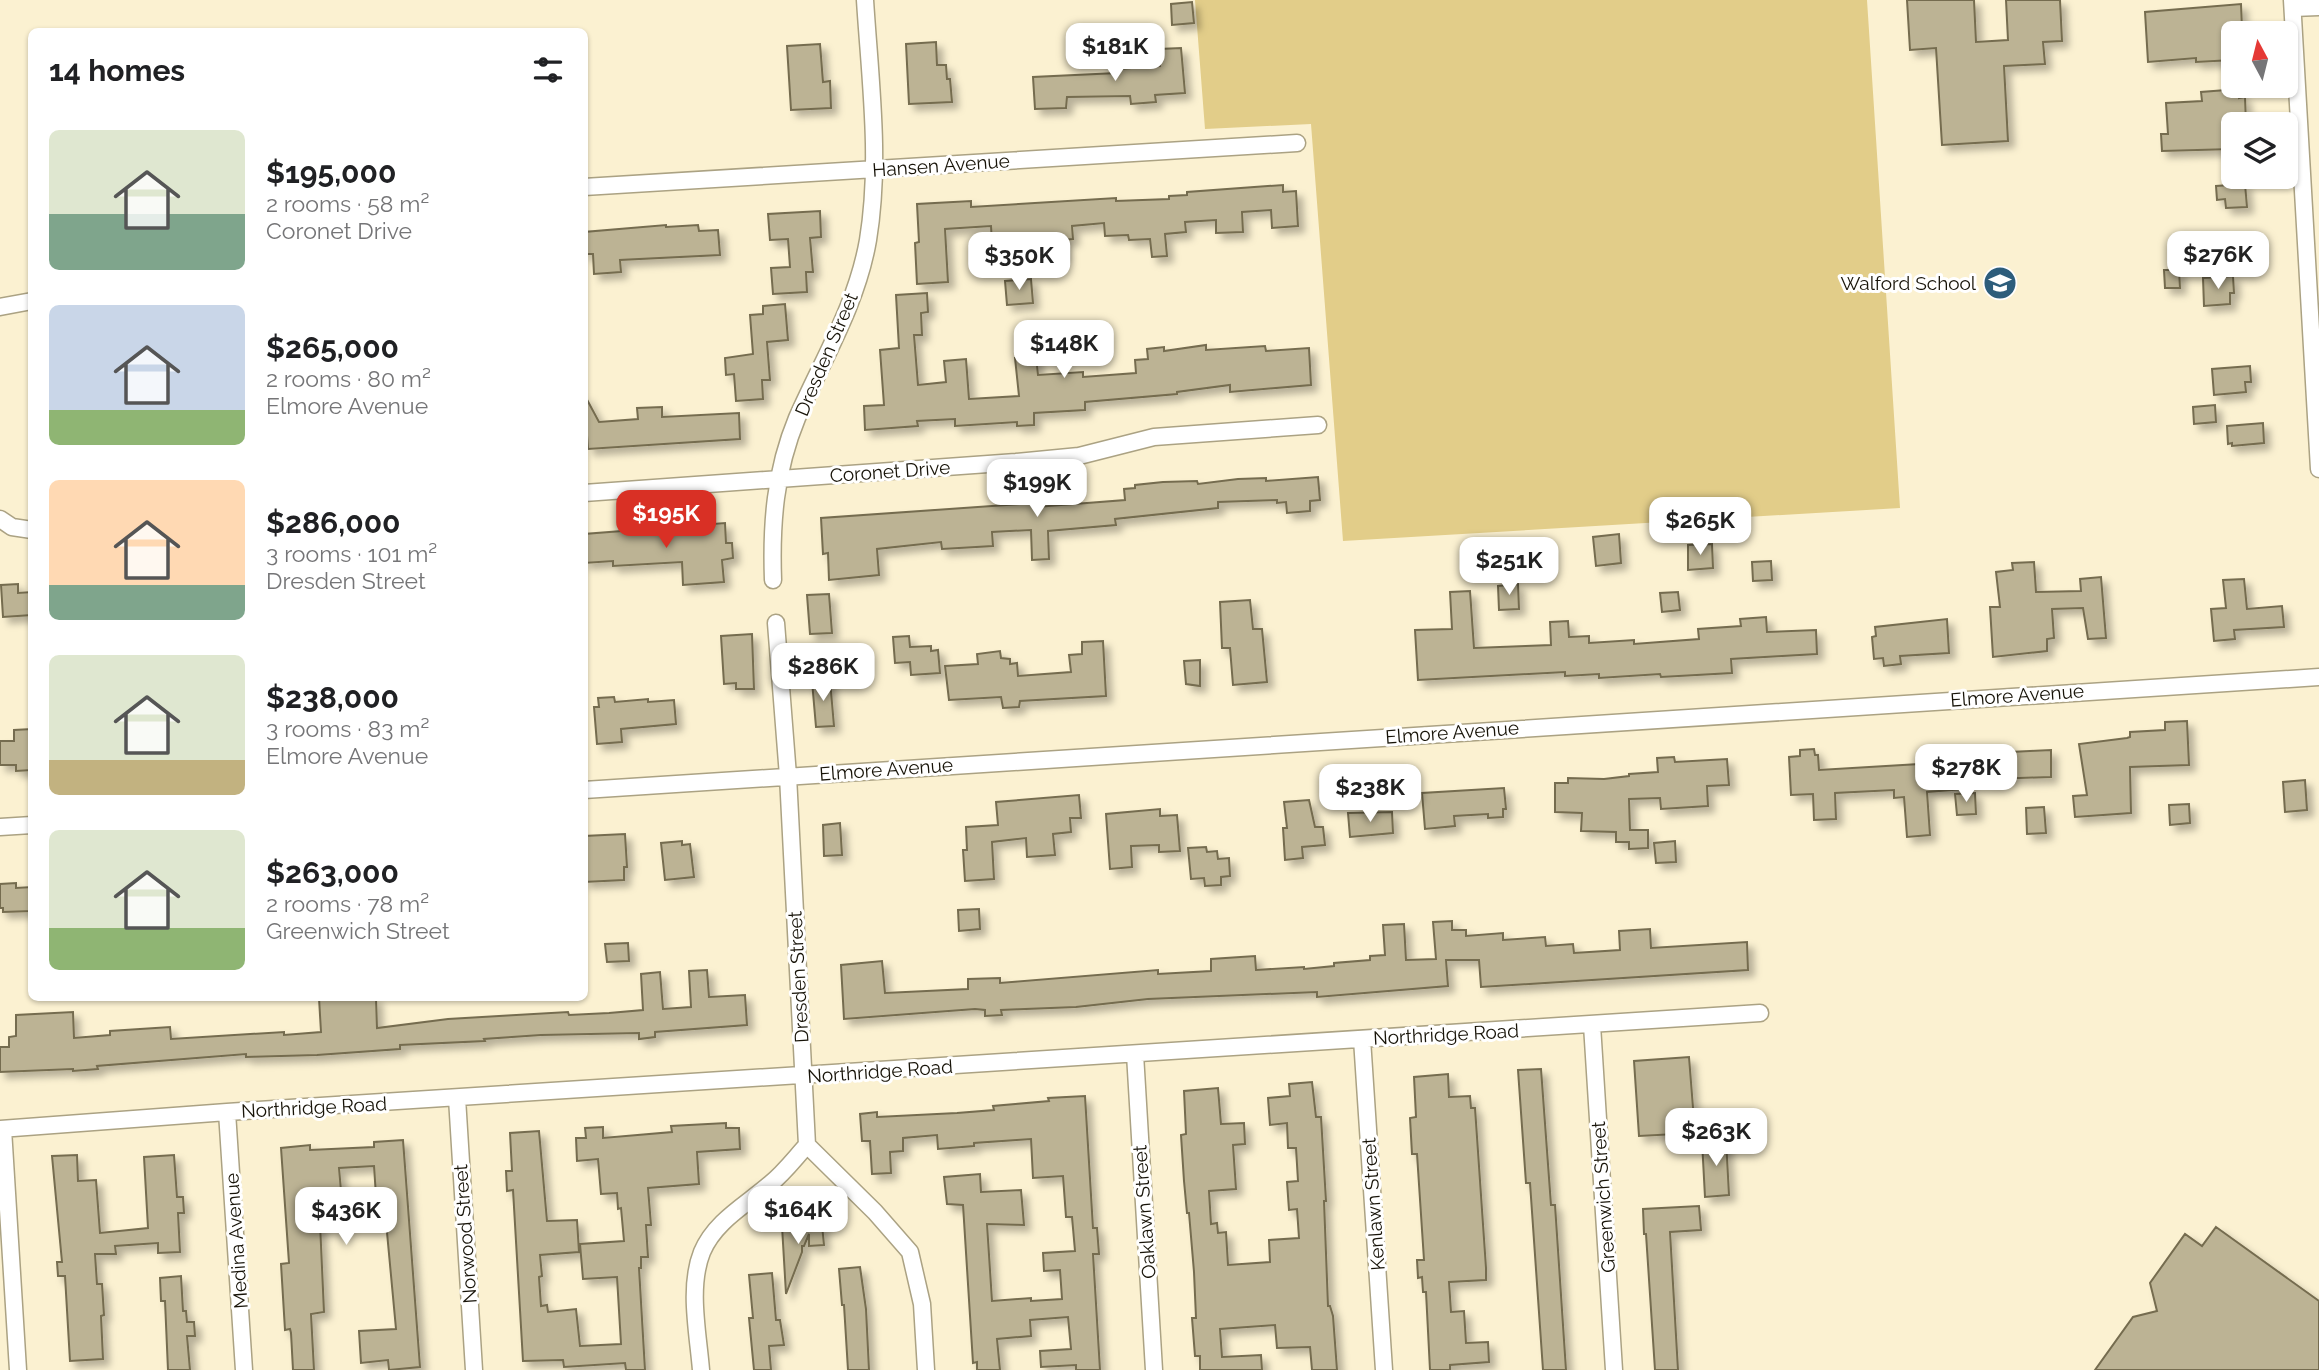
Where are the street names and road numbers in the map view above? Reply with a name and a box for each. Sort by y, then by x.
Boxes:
street label: Hansen Avenue [872,149,1010,181]
street label: Dresden Street [790,288,862,419]
street label: Coronet Drive [829,456,951,486]
street label: Elmore Avenue [1949,679,2085,711]
street label: Elmore Avenue [1384,716,1520,748]
street label: Elmore Avenue [818,753,954,785]
street label: Dresden Street [784,910,812,1043]
street label: Northridge Road [1373,1019,1519,1049]
street label: Northridge Road [806,1055,954,1087]
street label: Northridge Road [241,1092,387,1122]
street label: Greenwich Street [1587,1120,1619,1273]
street label: Kenlawn Street [1357,1136,1389,1271]
street label: Oaklawn Street [1128,1144,1160,1280]
street label: Norwood Street [449,1163,481,1304]
street label: Medina Avenue [220,1172,252,1310]

